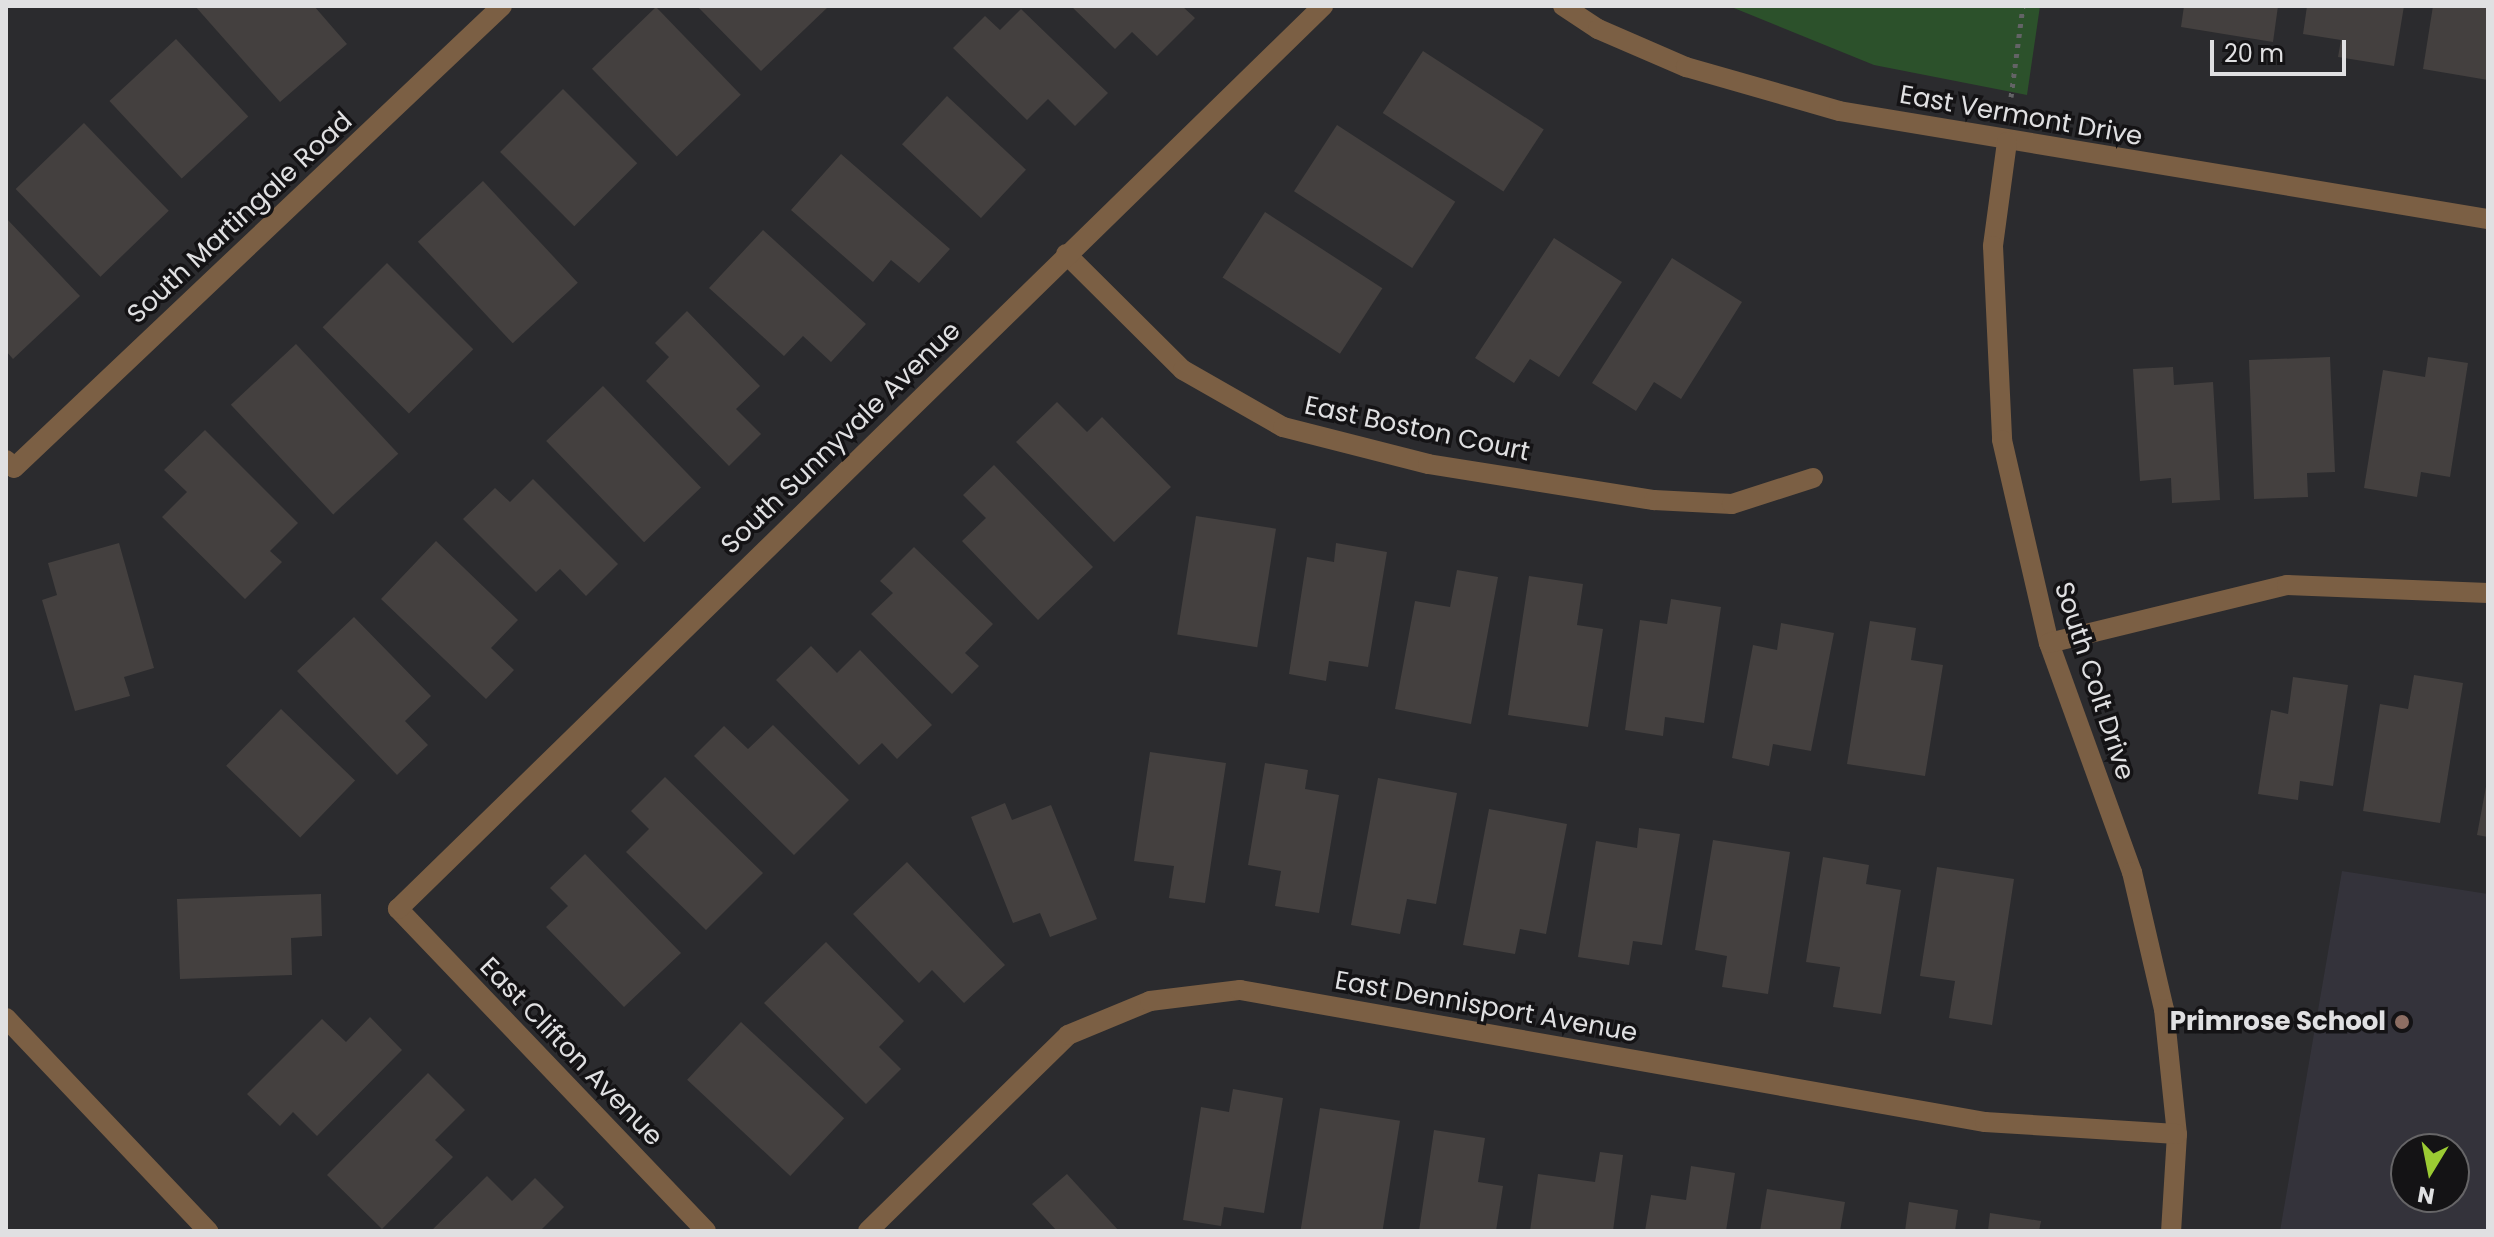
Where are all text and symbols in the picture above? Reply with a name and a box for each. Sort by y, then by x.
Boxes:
scale bar [2214,24,2350,74]
text: 20 m [2224,37,2284,70]
street label: East Vermont Drive [1897,79,2145,153]
street label: South Martingale Road [121,106,359,330]
street label: South Sunnyvale Avenue [715,315,967,561]
street label: East Boston Court [1302,390,1532,468]
street label: South Colt Drive [2047,578,2141,784]
street label: East Clifton Avenue [473,951,669,1153]
street label: East Dennisport Avenue [1332,965,1640,1049]
place label: Primrose School [2170,1006,2386,1038]
marker: Primrose School [2393,1013,2411,1031]
north arrow [2390,1133,2470,1213]
text: N [2415,1178,2437,1212]

